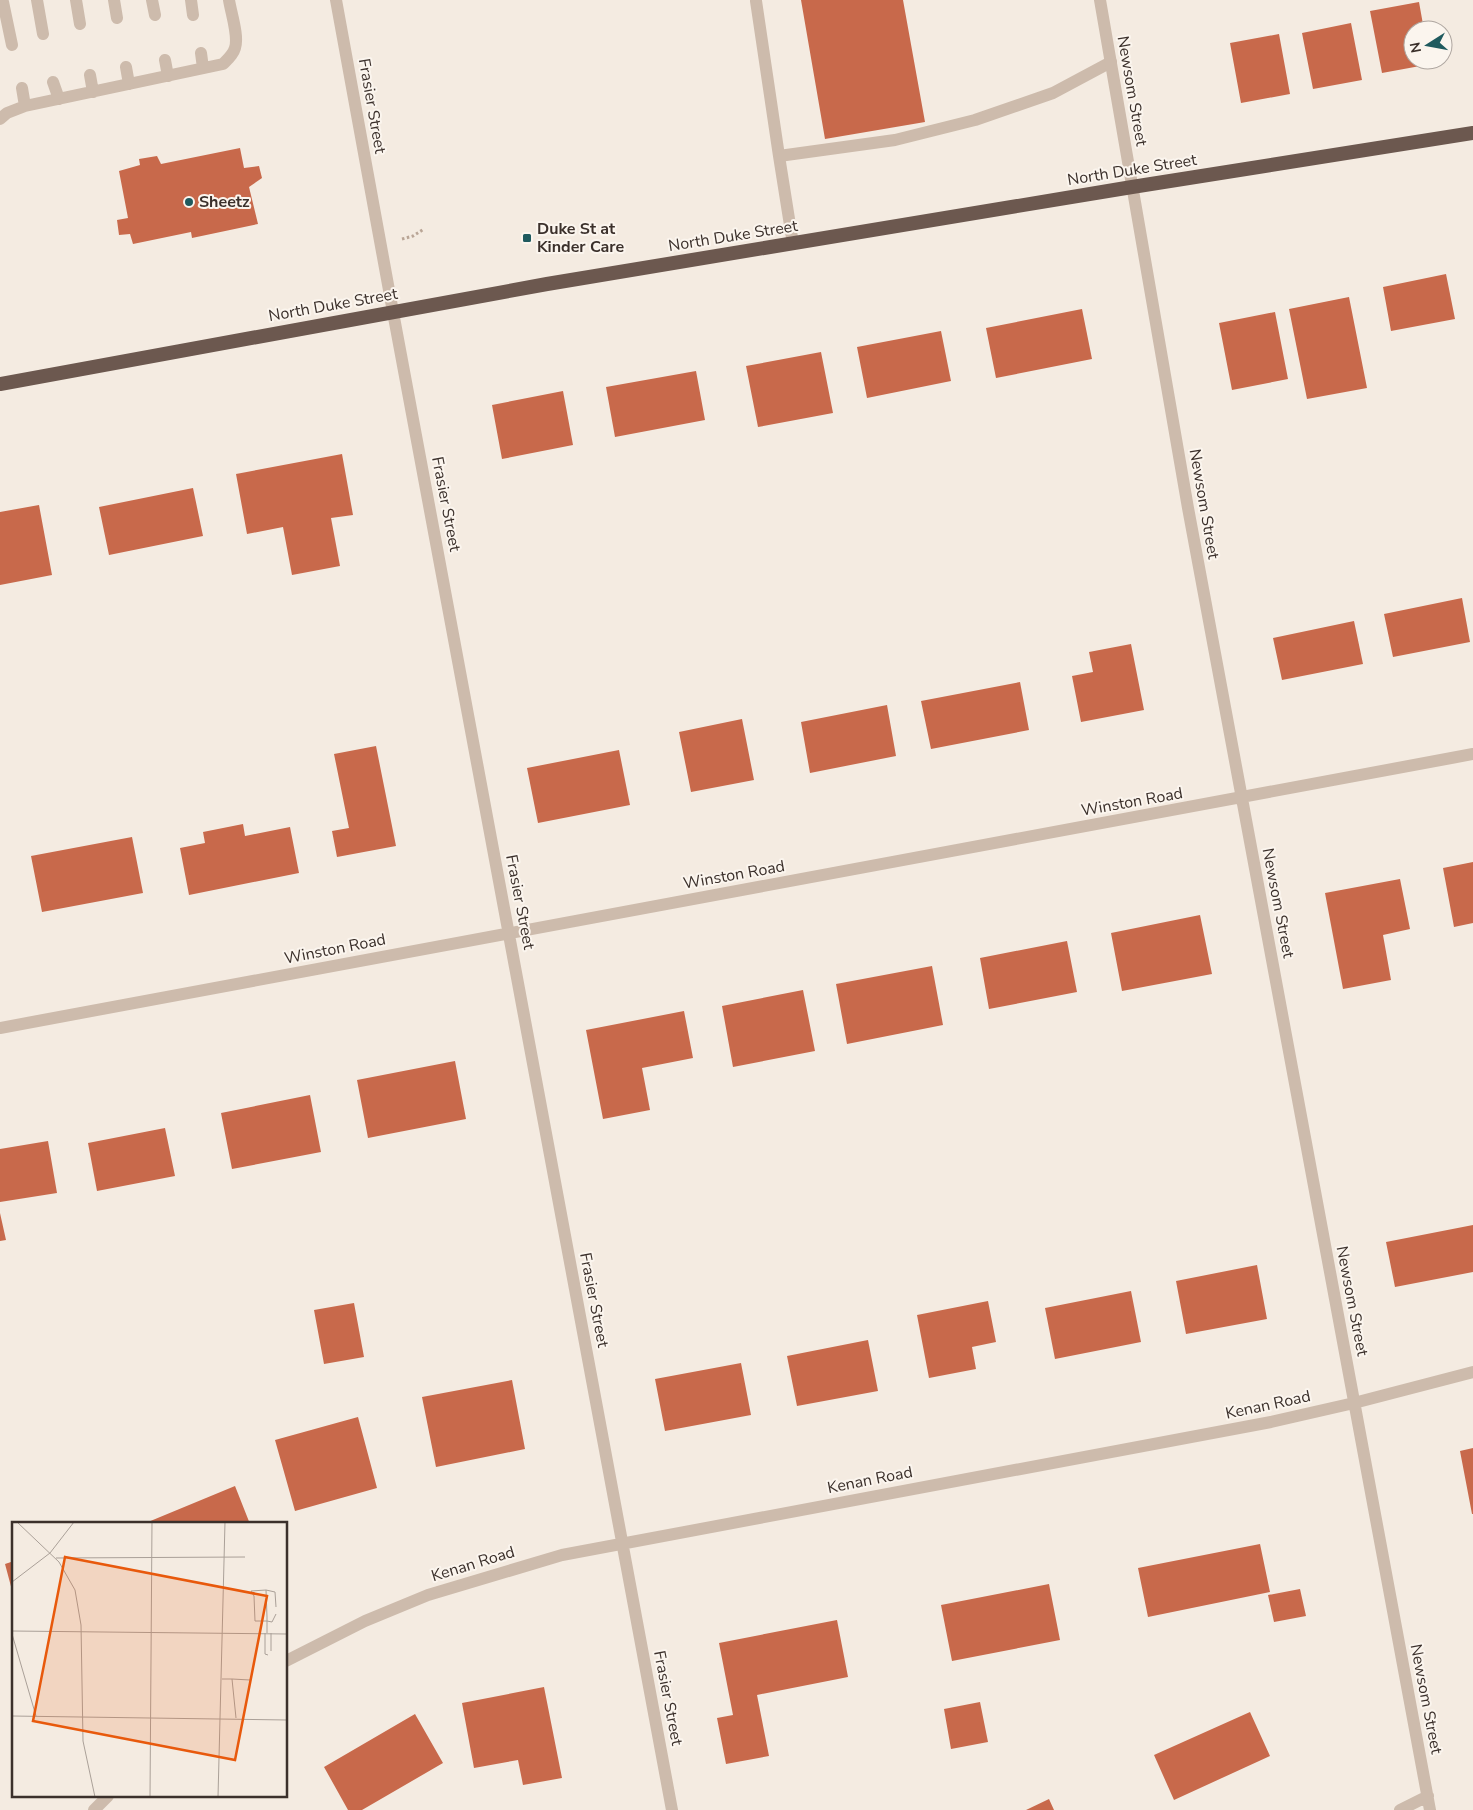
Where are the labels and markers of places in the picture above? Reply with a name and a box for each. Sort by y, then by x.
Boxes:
place label: Sheetz [199,191,250,213]
marker: Sheetz [183,196,195,208]
place label: Duke St at Kinder Care [537,218,624,258]
marker: Duke St at Kinder Care [521,232,533,244]

